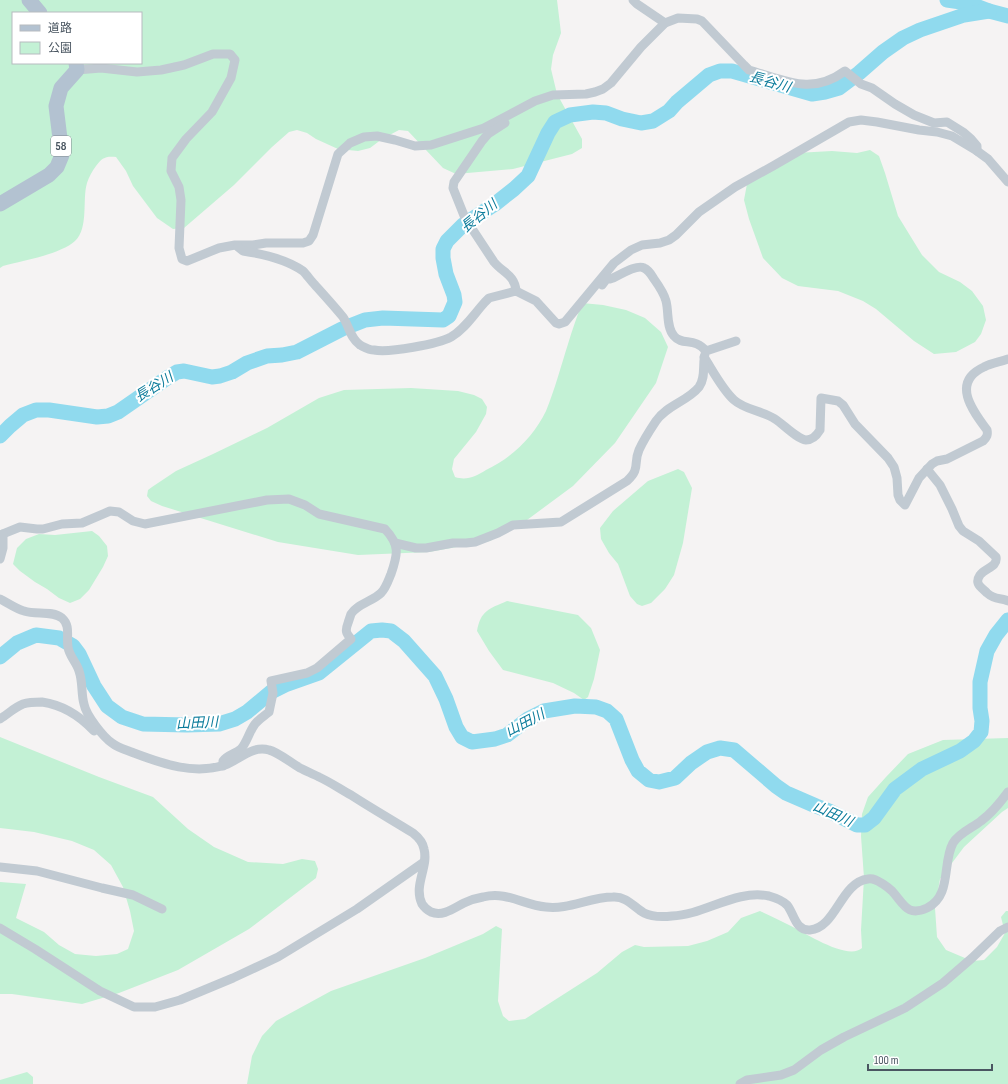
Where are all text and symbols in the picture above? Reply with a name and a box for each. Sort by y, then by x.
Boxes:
legend [12,12,142,64]
text: 道路 [48,21,72,36]
text: 公園 [48,41,72,56]
water label: 長谷川 [747,68,794,97]
road number: 58 [51,136,71,156]
water label: 長谷川 [457,195,502,236]
water label: 長谷川 [132,368,178,405]
water label: 山田川 [502,705,549,740]
water label: 山田川 [176,713,220,733]
water label: 山田川 [810,798,857,831]
scale bar [868,1046,992,1072]
text: 100 m [874,1053,899,1068]

